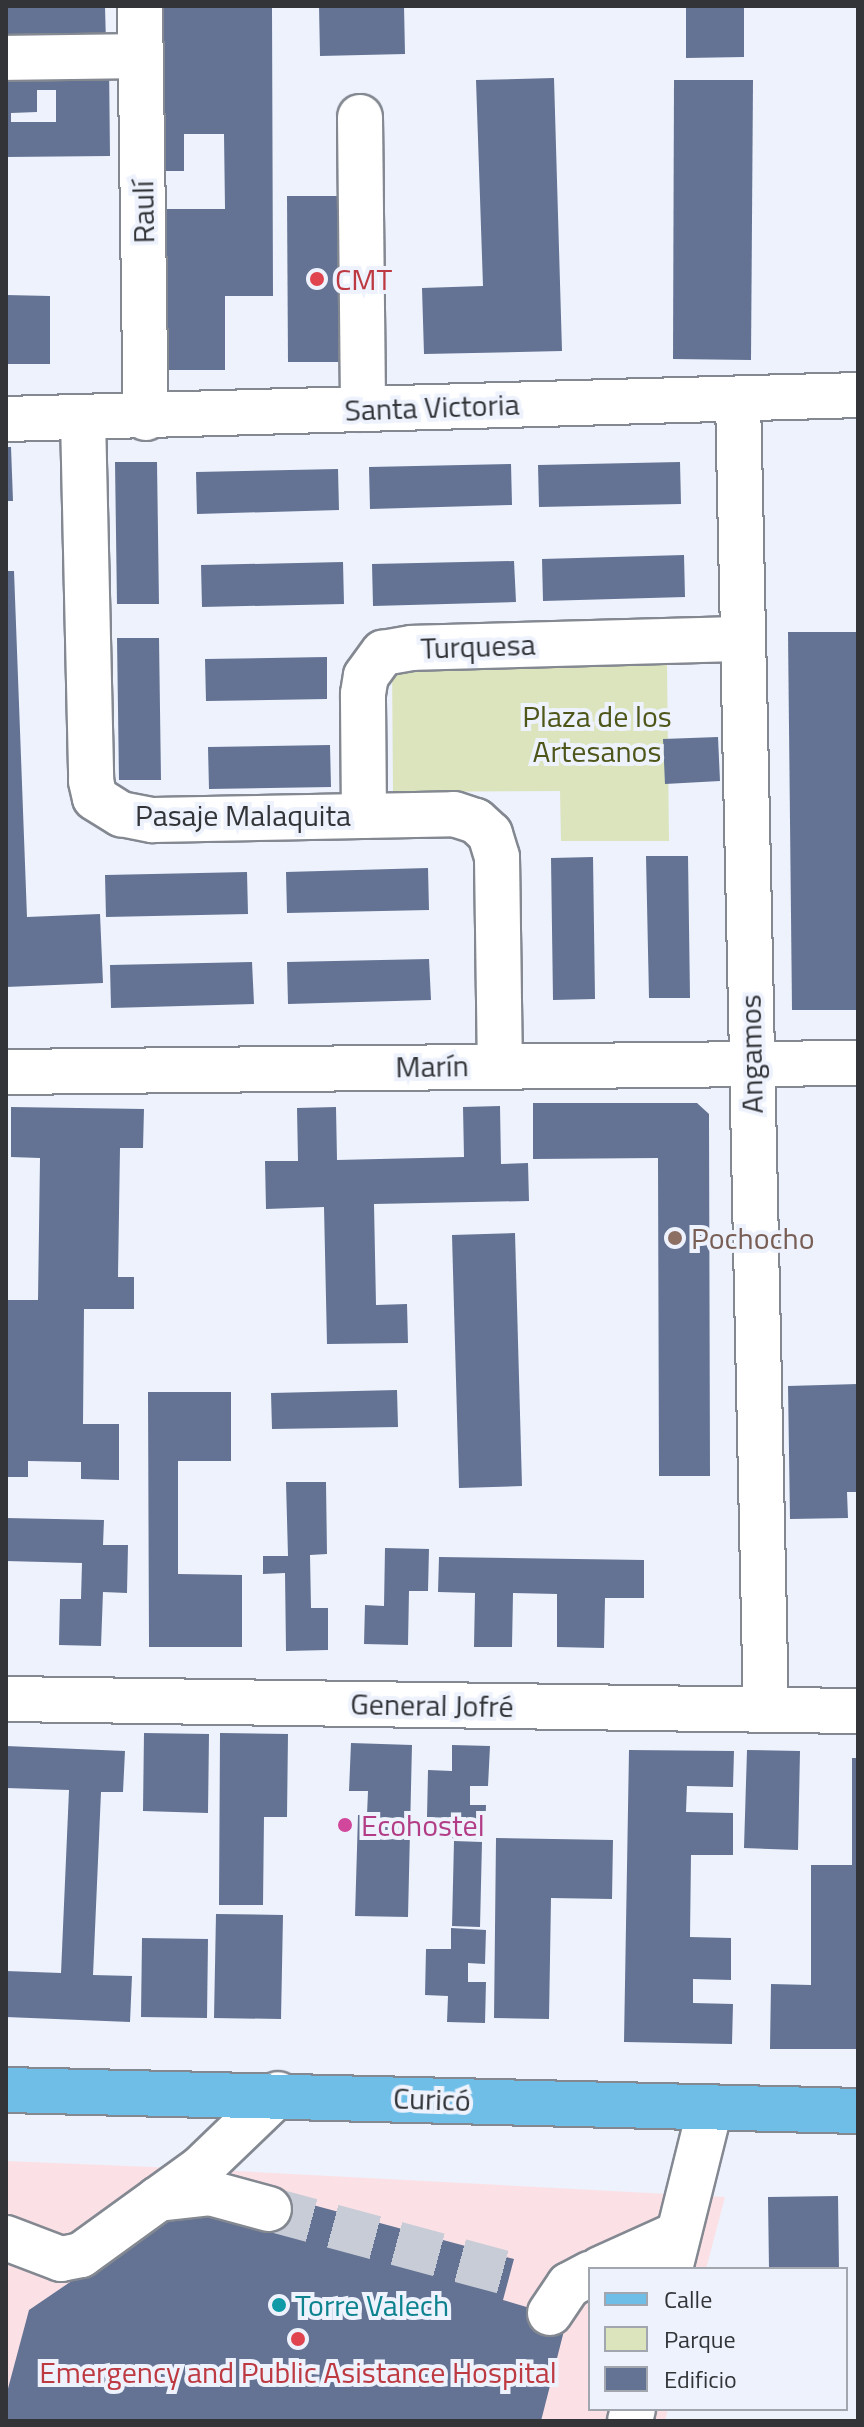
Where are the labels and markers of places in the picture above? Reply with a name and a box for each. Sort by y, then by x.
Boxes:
place label: CMT [335,261,392,297]
marker: CMT [306,268,328,290]
place label: Pochocho [691,1220,815,1256]
marker: Pochocho [666,1229,684,1247]
place label: Ecohostel [361,1807,485,1843]
marker: Ecohostel [336,1816,354,1834]
place label: Torre Valech [295,2287,449,2323]
marker: Torre Valech [270,2296,288,2314]
marker: Emergency and Public Asistance Hospital [287,2328,309,2350]
place label: Emergency and Public Asistance Hospital [39,2354,557,2390]

